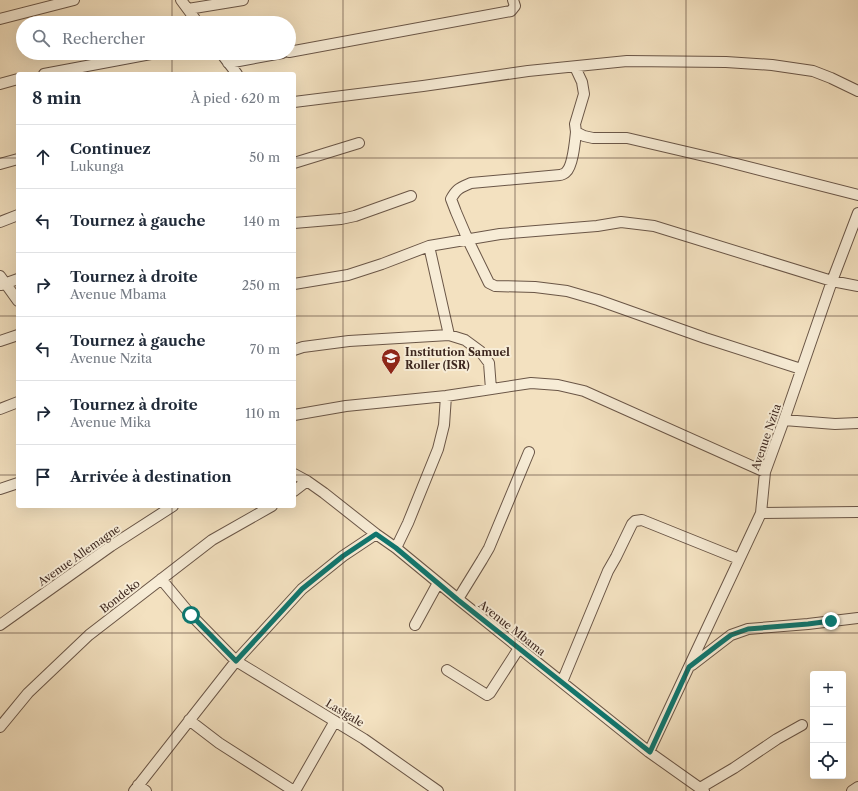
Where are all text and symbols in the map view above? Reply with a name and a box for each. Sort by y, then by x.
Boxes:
search box [16,16,296,60]
icon: search [30,27,52,49]
text: Rechercher [62,29,145,48]
text: 8 min [32,88,81,108]
text: À pied · 620 m [191,90,280,106]
text: Continuez [70,139,151,158]
icon: ahead [32,146,54,168]
text: 50 m [249,149,280,165]
text: Lukunga [70,158,124,174]
icon: left [32,210,54,232]
text: Tournez à gauche [70,211,206,230]
text: 140 m [243,213,280,229]
text: Tournez à droite [70,267,198,286]
icon: right [32,274,54,296]
text: 250 m [242,277,280,293]
text: Avenue Mbama [70,286,166,302]
text: Tournez à gauche [70,331,206,350]
icon: left [32,338,54,360]
text: 70 m [250,341,280,357]
place label: Institution Samuel Roller (ISR) [405,345,510,372]
school or university icon: Institution Samuel Roller (ISR) [380,347,402,375]
text: Avenue Nzita [70,350,152,366]
text: Tournez à droite [70,395,198,414]
icon: right [32,402,54,424]
street label: Avenue Nzita [748,402,784,473]
text: 110 m [245,405,280,421]
text: Avenue Mika [70,414,151,430]
icon: arrive [32,466,54,488]
text: Arrivée à destination [70,467,232,486]
street label: Avenue Allemagne [34,521,123,589]
street label: Bondeko [97,576,143,616]
street label: Avenue Mbama [475,597,549,659]
route start [182,606,200,624]
route end [822,612,840,630]
map controls [810,671,846,779]
button: + [810,671,846,707]
street label: Lasigale [323,696,367,730]
button: − [810,707,846,743]
button: locate [810,743,846,779]

